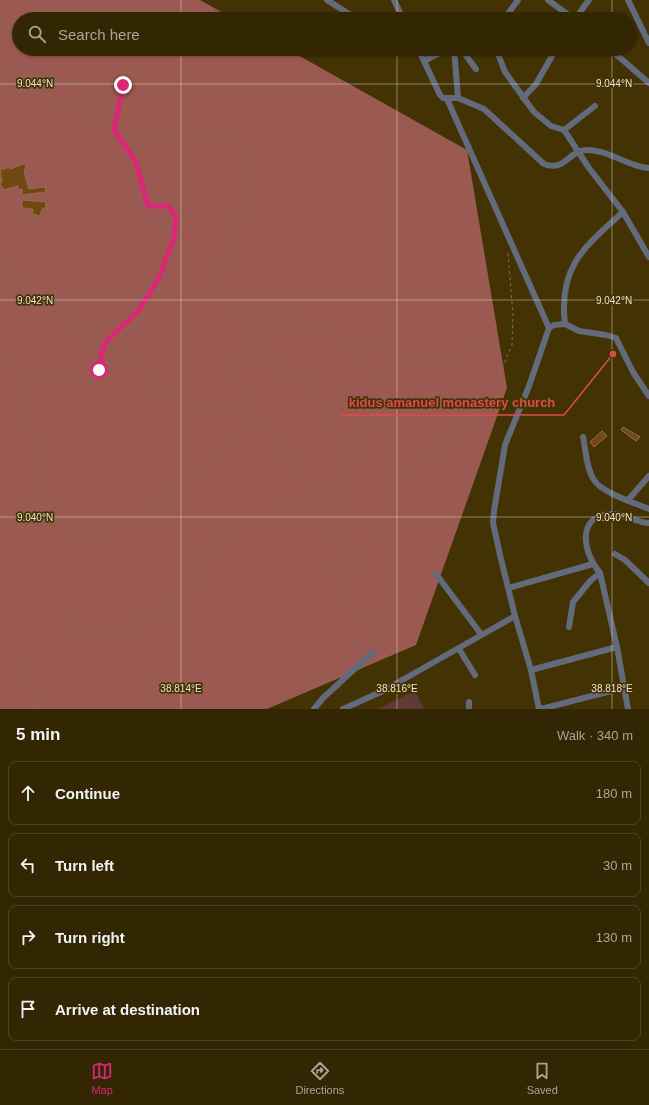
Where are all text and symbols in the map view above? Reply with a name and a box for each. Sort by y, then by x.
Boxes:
search box [12,12,637,56]
icon: search [26,23,48,45]
text: Search here [58,26,140,43]
route end [114,76,132,94]
text: 9.044°N [17,78,53,89]
text: 9.044°N [596,78,632,89]
text: 9.042°N [17,295,53,306]
text: 9.042°N [596,295,632,306]
route start [90,361,108,379]
callout: kidus amanuel monastery church [341,390,564,415]
text: kidus amanuel monastery church [349,395,555,410]
text: 9.040°N [17,512,53,523]
text: 9.040°N [596,512,632,523]
text: 38.814°E [160,683,202,694]
text: 38.816°E [376,683,418,694]
text: 38.818°E [591,683,633,694]
text: 5 min [16,725,60,744]
text: Walk · 340 m [557,728,633,743]
icon: ahead [17,782,39,804]
text: Continue [55,785,120,802]
text: 180 m [596,786,632,801]
icon: left [17,854,39,876]
text: Turn left [55,857,114,874]
text: 30 m [603,858,632,873]
icon: right [17,926,39,948]
text: Turn right [55,929,125,946]
text: 130 m [596,930,632,945]
icon: arrive [17,998,39,1020]
text: Arrive at destination [55,1001,200,1018]
tab: Map [91,1060,113,1096]
tab: Directions [295,1060,344,1096]
tab: Saved [527,1060,558,1096]

